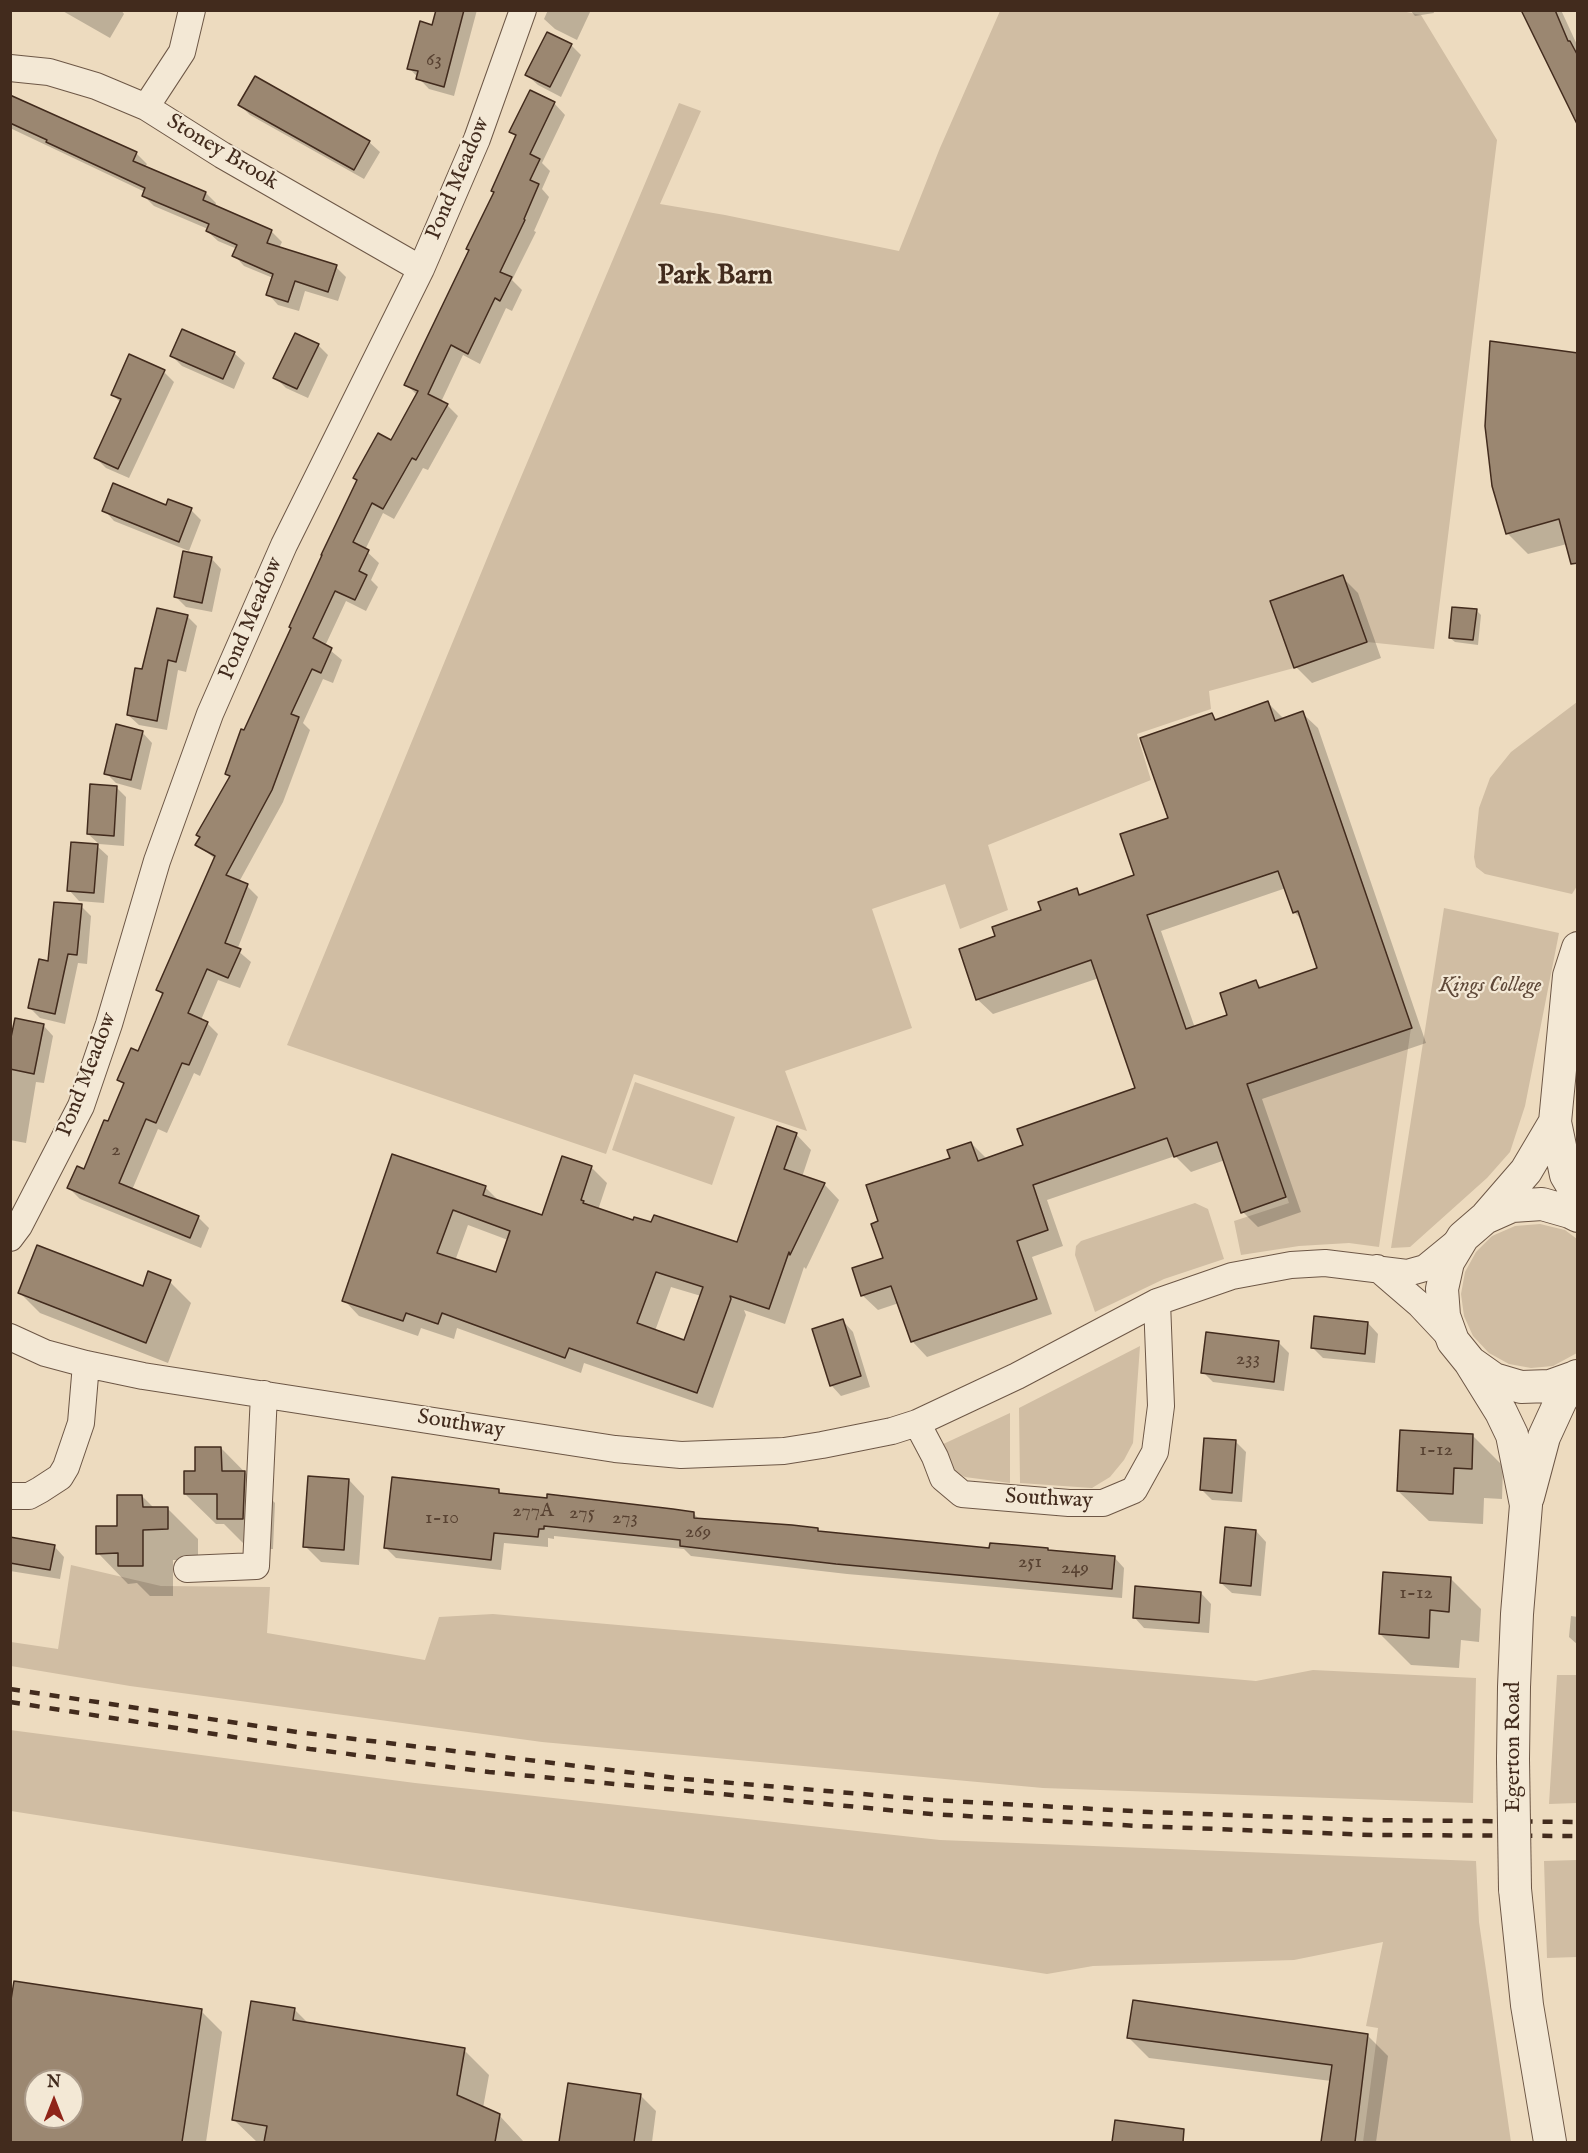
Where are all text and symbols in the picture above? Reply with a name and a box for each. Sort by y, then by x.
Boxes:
house number: 63 [426,49,442,73]
street label: Stoney Brook [161,109,283,197]
street label: Pond Meadow [421,114,497,244]
district label: Park Barn [657,260,773,294]
street label: Pond Meadow [214,554,290,684]
park label: Kings College [1439,973,1541,999]
street label: Pond Meadow [52,1009,124,1141]
house number: 2 [111,1139,121,1163]
house number: 233 [1236,1348,1260,1372]
street label: Southway [416,1405,506,1445]
house number: 1-12 [1419,1439,1453,1463]
street label: Southway [1004,1485,1094,1515]
house number: 277A [512,1500,554,1524]
house number: 275 [569,1502,595,1526]
house number: 1-10 [425,1507,459,1531]
house number: 273 [612,1507,638,1531]
house number: 269 [685,1521,711,1545]
house number: 251 [1018,1551,1042,1575]
house number: 249 [1061,1557,1089,1581]
house number: 1-12 [1399,1582,1433,1606]
street label: Egerton Road [1501,1682,1527,1812]
north arrow [24,2069,84,2129]
text: N [47,2073,61,2093]

